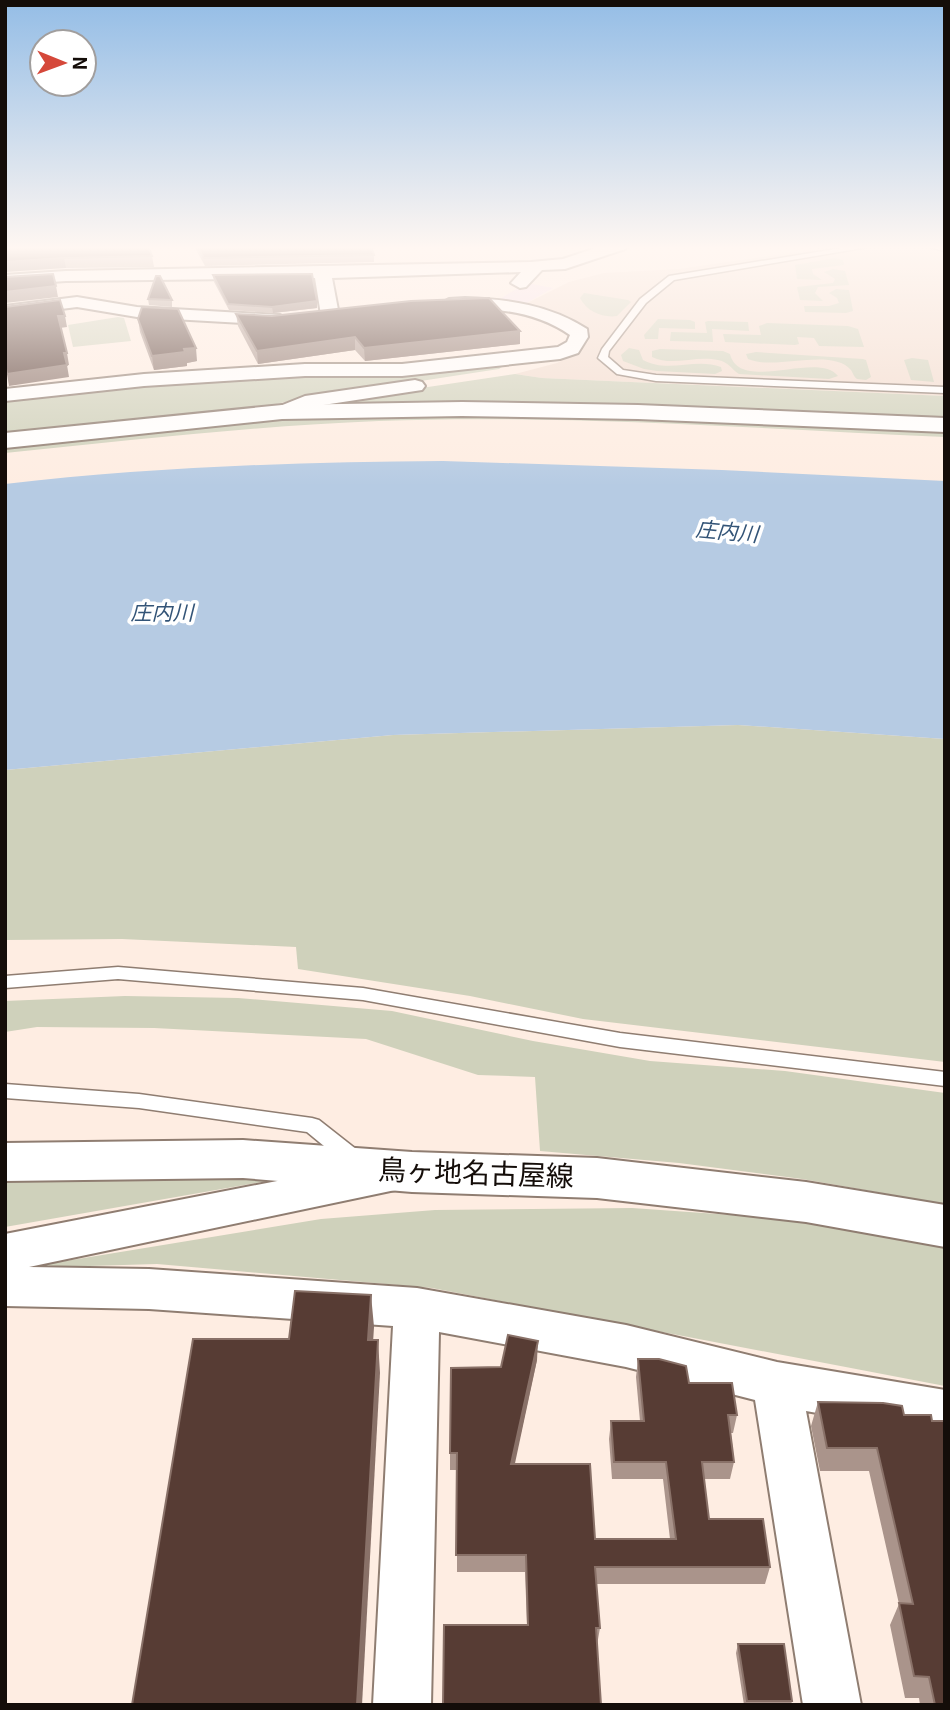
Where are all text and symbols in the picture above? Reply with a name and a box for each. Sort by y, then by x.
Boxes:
north arrow [28,28,98,98]
text: N [68,56,95,71]
water label: 庄内川 [694,512,762,548]
water label: 庄内川 [131,596,195,626]
street label: 鳥ヶ地名古屋線 [377,1148,575,1194]

